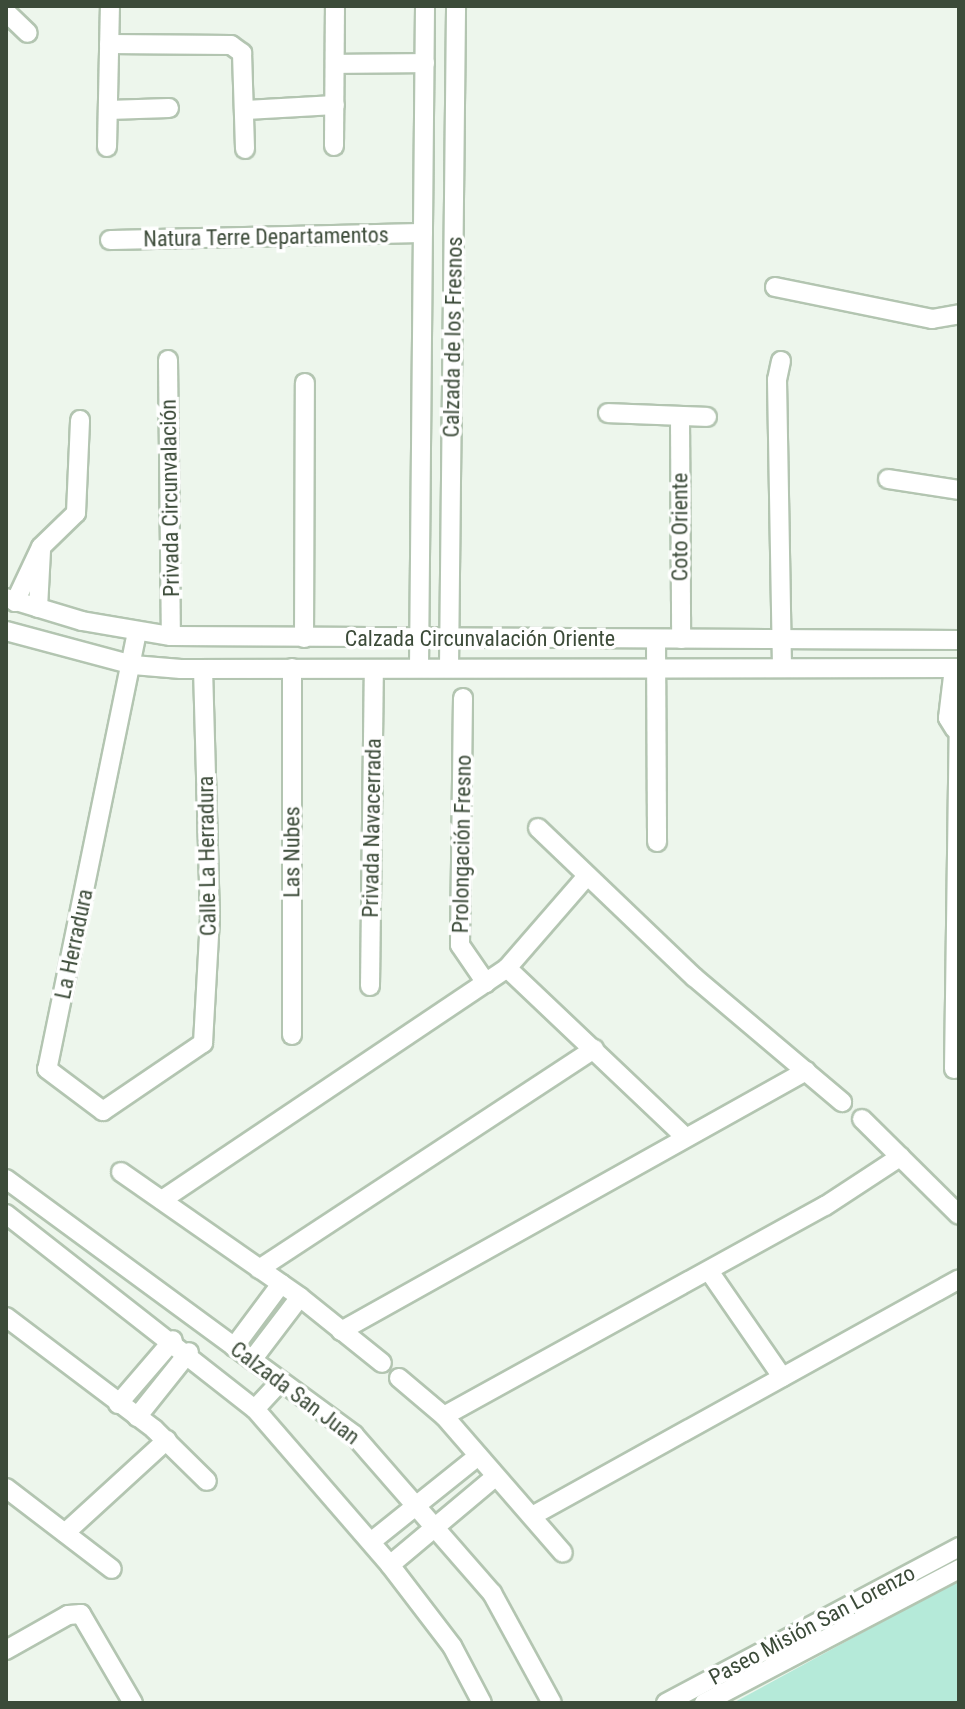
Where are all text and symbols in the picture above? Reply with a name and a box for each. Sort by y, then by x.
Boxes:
street label: Natura Terre Departamentos [143,222,389,252]
street label: Calzada de los Fresnos [438,236,468,438]
street label: Privada Circunvalación [155,399,185,597]
street label: Coto Oriente [667,473,693,581]
street label: Calzada Circunvalación Oriente [345,626,615,652]
street label: Privada Navacerrada [357,738,387,918]
street label: Prolongación Fresno [447,754,477,934]
street label: Calle La Herradura [192,776,222,936]
street label: Las Nubes [279,806,305,898]
street label: La Herradura [49,887,99,1001]
street label: Calzada San Juan [225,1336,365,1450]
street label: Paseo Misión San Lorenzo [704,1559,920,1691]

